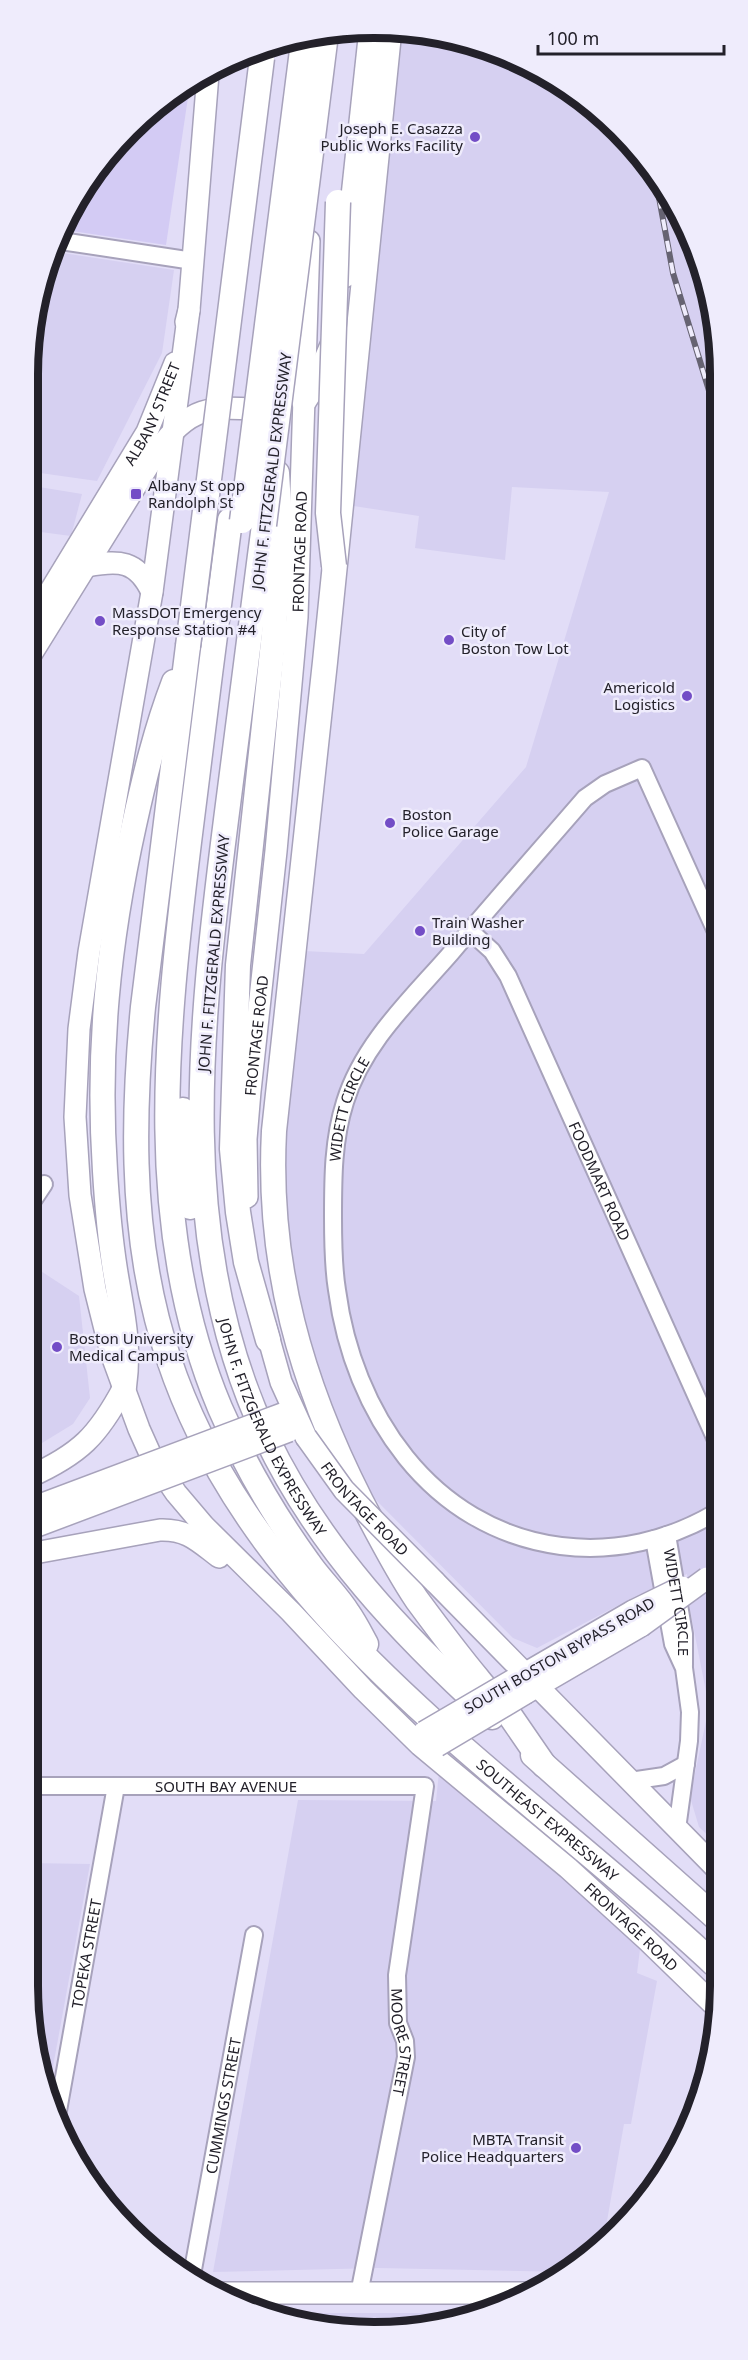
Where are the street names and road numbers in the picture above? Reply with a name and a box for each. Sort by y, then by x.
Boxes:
street label: JOHN F. FITZGERALD EXPRESSWAY [246,351,296,593]
street label: ALBANY STREET [119,359,185,469]
street label: FRONTAGE ROAD [287,491,311,613]
street label: JOHN F. FITZGERALD EXPRESSWAY [192,833,233,1075]
street label: FRONTAGE ROAD [240,974,272,1097]
street label: WIDETT CIRCLE [324,1053,374,1162]
street label: FOODMART ROAD [565,1118,635,1244]
street label: JOHN F. FITZGERALD EXPRESSWAY [214,1314,332,1540]
street label: FRONTAGE ROAD [317,1457,413,1560]
street label: WIDETT CIRCLE [659,1547,694,1656]
street label: SOUTH BOSTON BYPASS ROAD [460,1592,658,1718]
street label: SOUTHEAST EXPRESSWAY [473,1754,623,1886]
street label: SOUTH BAY AVENUE [155,1776,297,1796]
street label: FRONTAGE ROAD [580,1878,683,1975]
street label: TOPEKA STREET [66,1897,106,2010]
street label: MOORE STREET [387,1988,416,2098]
street label: CUMMINGS STREET [201,2035,245,2176]

